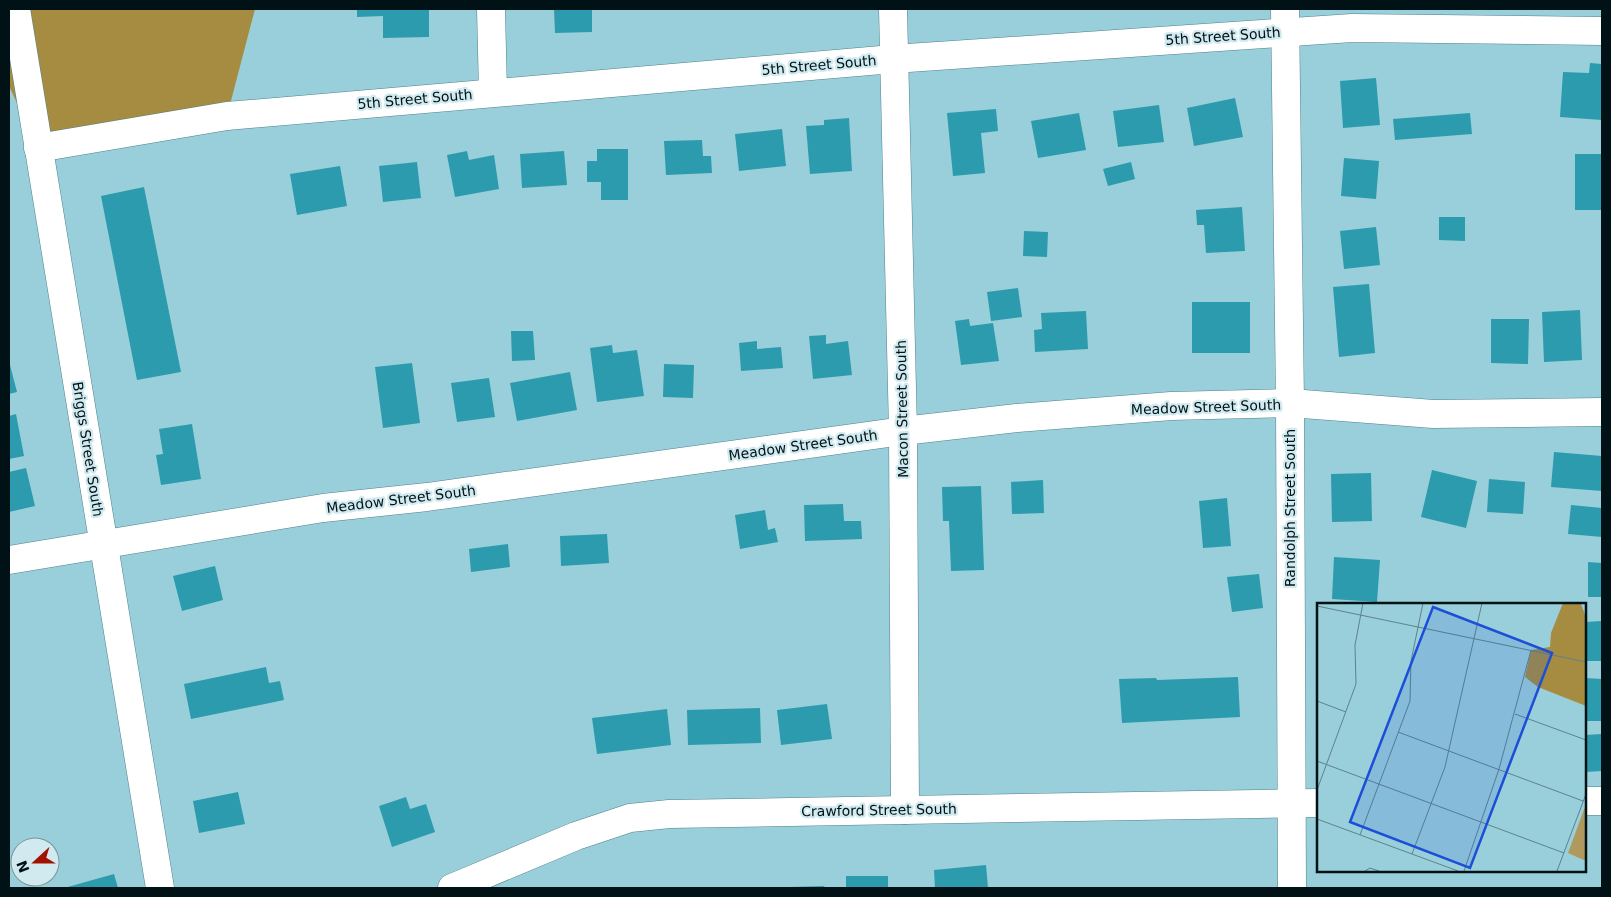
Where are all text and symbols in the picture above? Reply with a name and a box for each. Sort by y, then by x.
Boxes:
street label: 5th Street South [1165,24,1281,48]
street label: 5th Street South [761,52,877,78]
street label: 5th Street South [357,86,473,112]
street label: Macon Street South [893,340,911,478]
street label: Briggs Street South [69,380,107,518]
street label: Meadow Street South [1131,396,1281,418]
street label: Meadow Street South [727,427,879,463]
street label: Randolph Street South [1282,429,1298,587]
street label: Meadow Street South [325,482,477,516]
inset map [1317,603,1586,872]
street label: Crawford Street South [801,801,957,819]
north arrow [10,837,60,887]
text: N [13,858,32,875]

